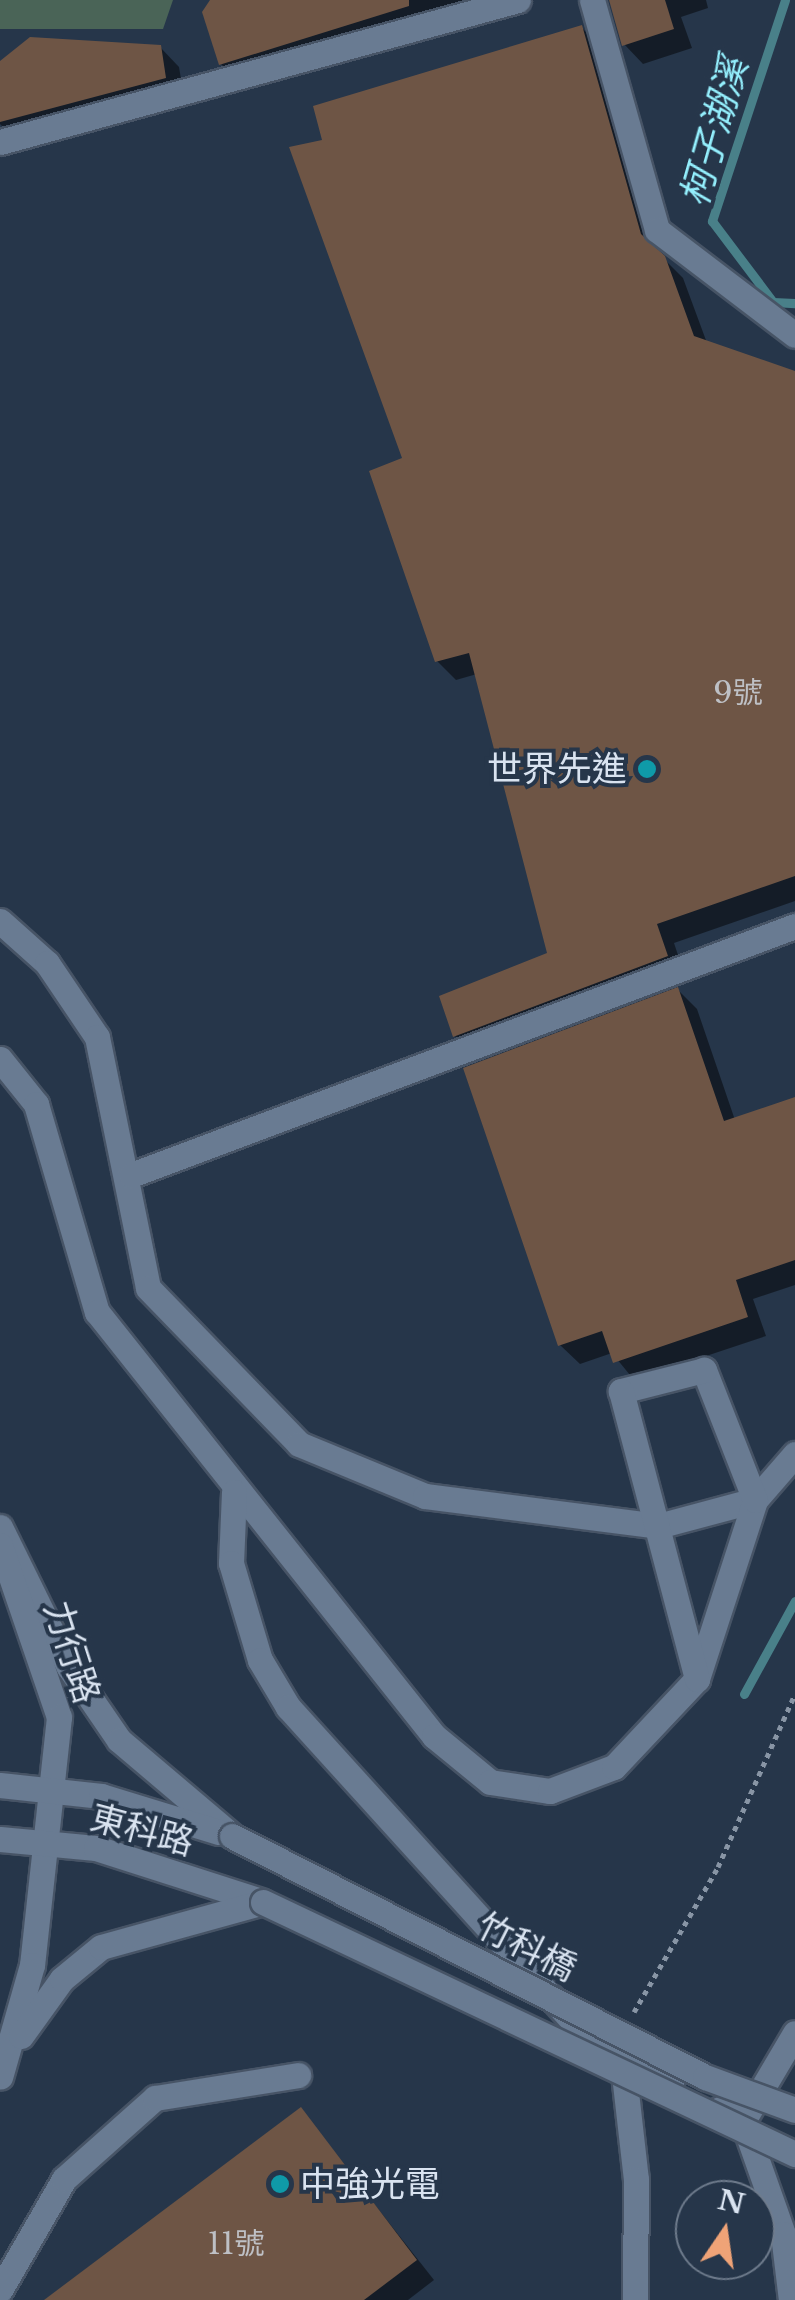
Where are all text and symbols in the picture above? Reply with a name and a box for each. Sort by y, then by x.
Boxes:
water label: 柯子湖溪 [671,53,757,211]
house number: 9號 [713,675,763,711]
place label: 世界先進 [487,748,627,790]
marker: 世界先進 [636,758,658,780]
street label: 力行路 [36,1596,108,1708]
street label: 東科路 [86,1796,198,1864]
street label: 竹科橋 [471,1904,583,1990]
place label: 中強光電 [300,2163,440,2205]
marker: 中強光電 [269,2173,291,2195]
north arrow [675,2180,775,2280]
text: N [715,2182,748,2222]
house number: 11號 [208,2226,264,2262]

